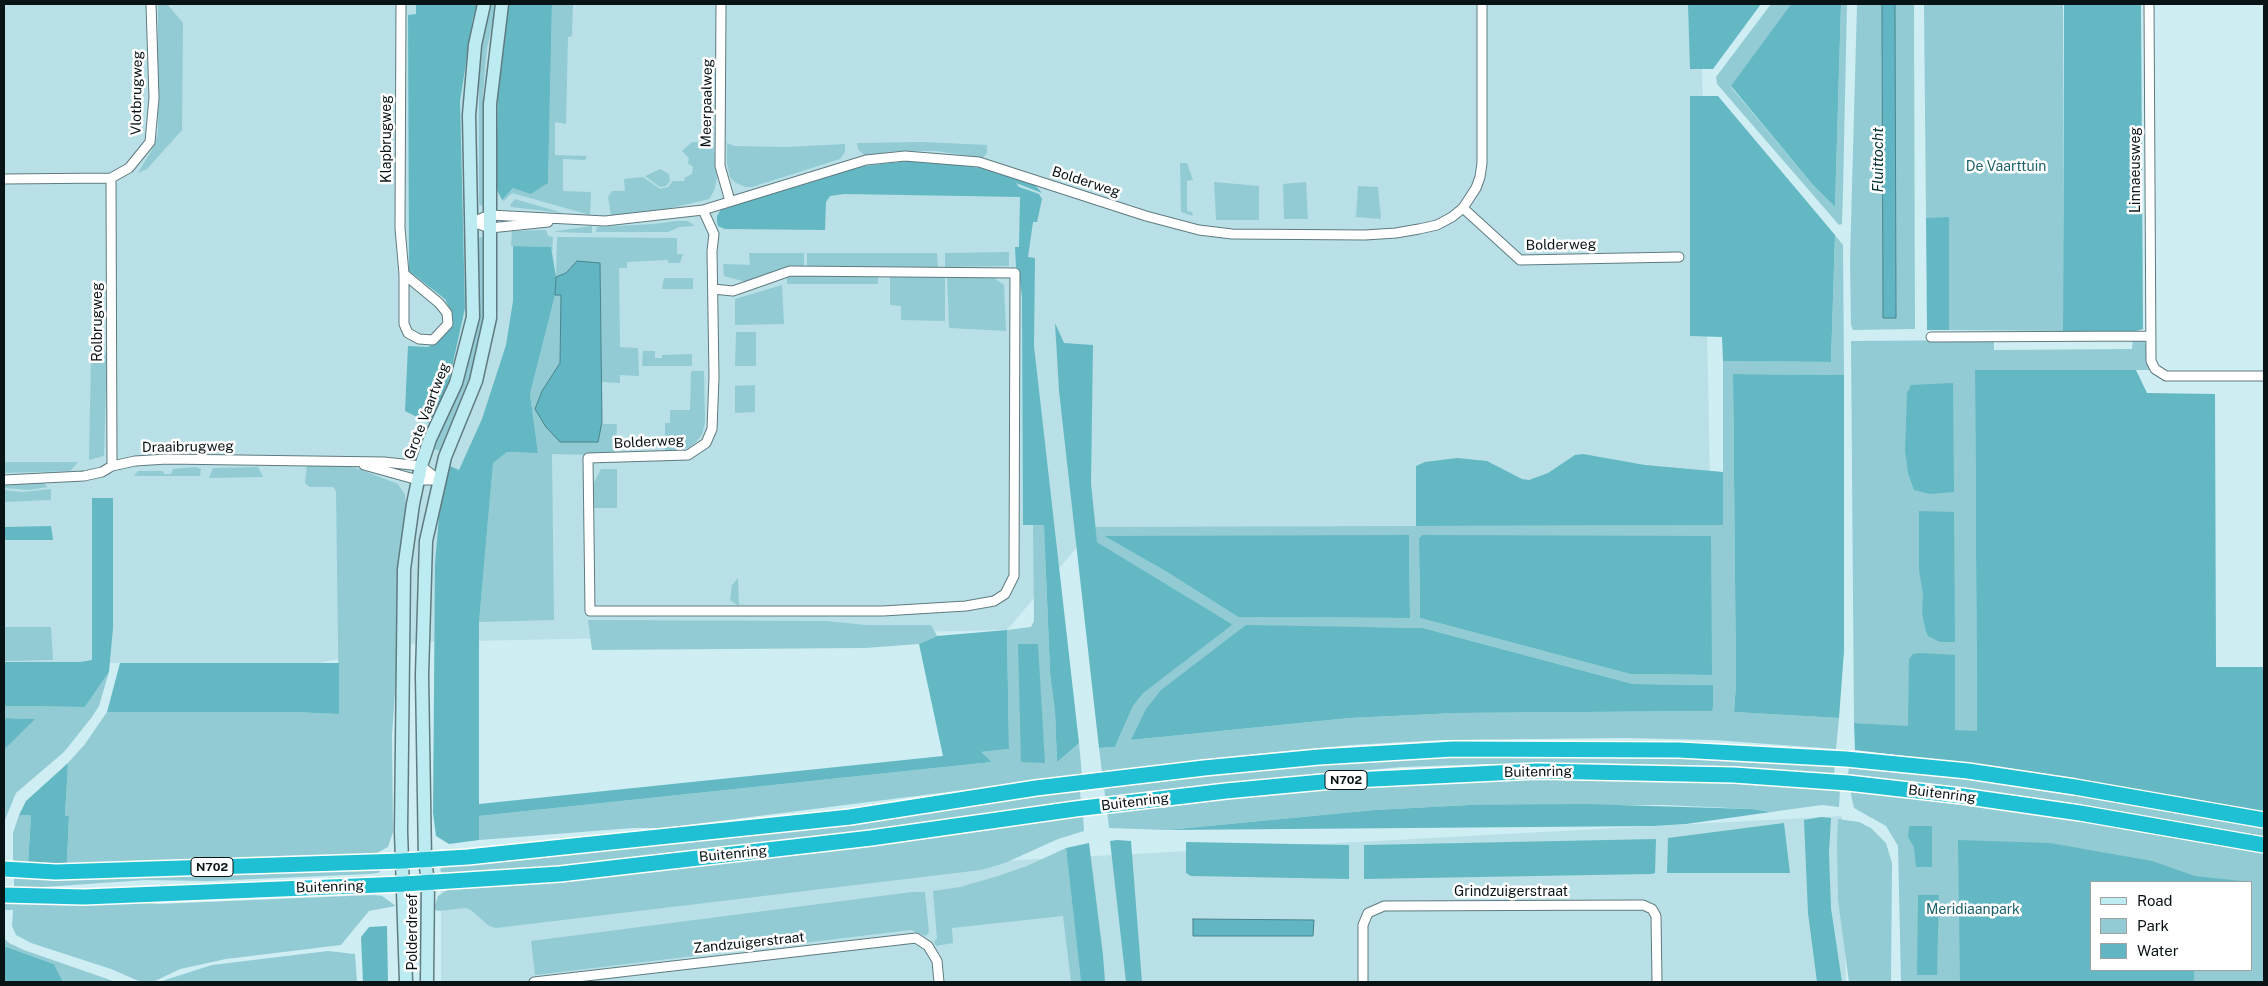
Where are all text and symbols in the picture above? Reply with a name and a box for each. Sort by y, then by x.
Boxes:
street label: Vlotbrugweg [128,51,146,135]
street label: Meerpaalweg [698,59,716,147]
street label: Klapbrugweg [379,95,395,183]
water label: Fluittocht [1869,127,1887,193]
street label: Linnaeusweg [2128,127,2144,213]
park label: De Vaarttuin [1966,159,2046,175]
street label: Bolderweg [1050,163,1122,201]
street label: Bolderweg [1526,236,1596,254]
street label: Rolbrugweg [90,282,106,362]
street label: Grote Vaartweg [401,360,453,462]
street label: Bolderweg [613,432,685,452]
street label: Draaibrugweg [142,438,234,456]
street label: Buitenring [1504,763,1572,781]
road number: N702 [1325,770,1367,790]
street label: Buitenring [1907,782,1977,806]
street label: Buitenring [1100,790,1170,814]
street label: Buitenring [698,842,768,866]
road number: N702 [191,858,233,876]
street label: Buitenring [296,877,364,897]
legend [2090,881,2253,971]
street label: Grindzuigerstraat [1454,884,1568,900]
text: Road [2137,892,2173,909]
street label: Polderdreef [405,893,421,971]
park label: Meridiaanpark [1926,902,2020,918]
text: Park [2137,917,2169,934]
street label: Zandzuigerstraat [693,929,805,957]
text: Water [2137,942,2179,959]

